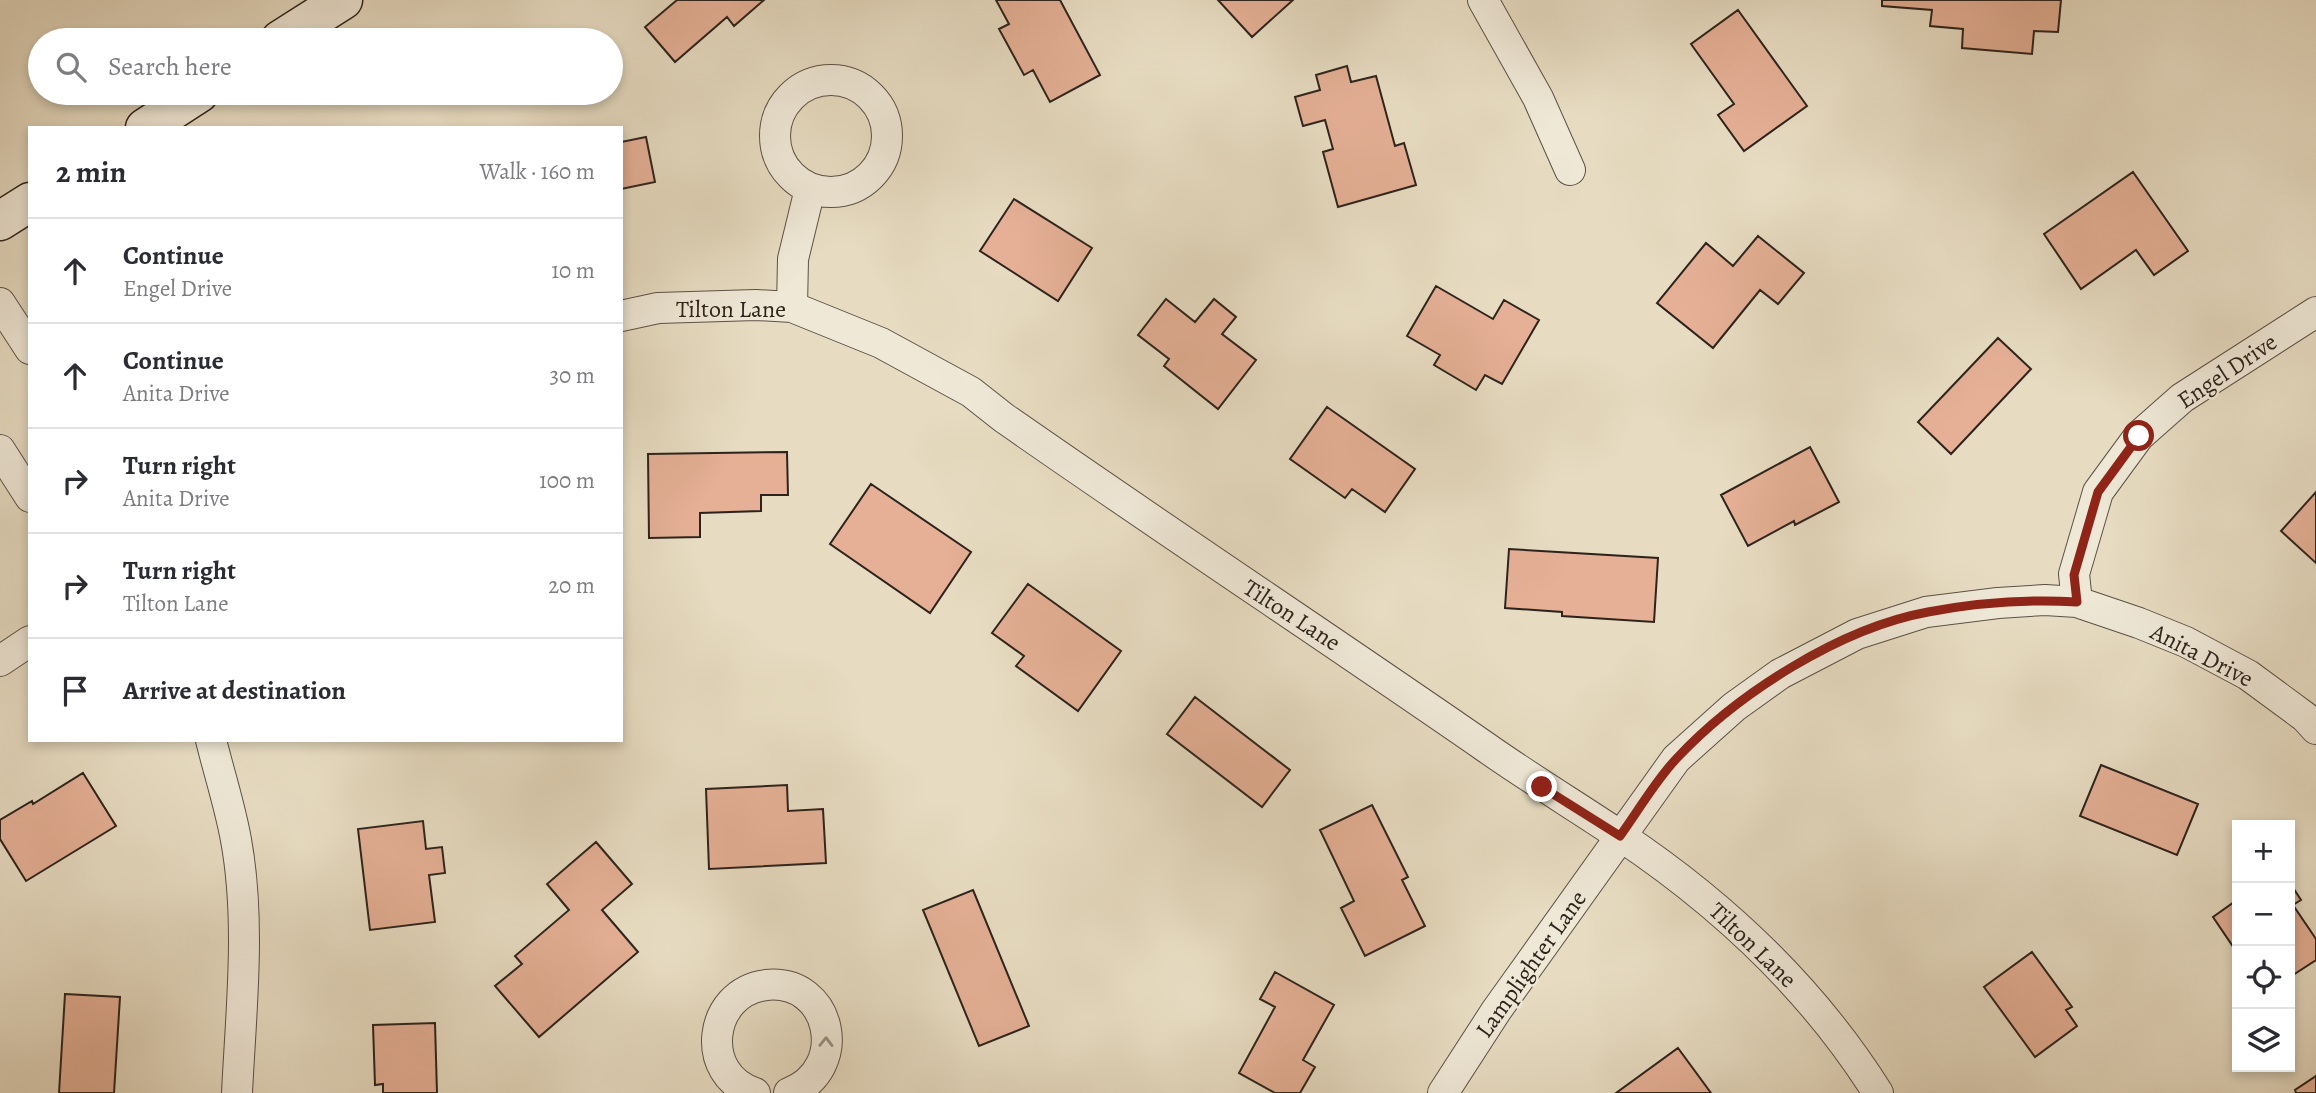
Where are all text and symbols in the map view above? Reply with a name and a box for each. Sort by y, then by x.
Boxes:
search box [28,28,623,105]
icon: search [52,48,90,86]
text: Search here [108,49,232,84]
text: 2 min [56,152,126,192]
text: Walk · 160 m [480,156,595,187]
text: Continue [123,238,224,273]
icon: ahead [56,252,94,290]
text: 10 m [551,255,595,286]
text: Engel Drive [123,273,232,304]
street label: Tilton Lane [676,293,786,325]
street label: Engel Drive [2171,326,2283,416]
text: Continue [123,343,224,378]
icon: ahead [56,357,94,395]
text: 30 m [549,360,595,391]
text: Anita Drive [123,378,230,409]
route start [2123,420,2154,451]
text: Turn right [123,448,236,483]
icon: right [56,462,94,500]
text: 100 m [539,465,595,496]
text: Anita Drive [123,483,230,514]
text: Turn right [123,553,236,588]
icon: right [56,567,94,605]
text: 20 m [548,570,595,601]
street label: Tilton Lane [1237,572,1347,658]
text: Tilton Lane [123,588,228,619]
street label: Anita Drive [2144,615,2259,694]
icon: arrive [56,672,94,710]
text: Arrive at destination [123,673,346,708]
route end [1526,771,1557,802]
map controls [2232,820,2295,1072]
button: + [2232,820,2295,883]
button: − [2232,883,2295,946]
street label: Lamplighter Lane [1468,884,1594,1044]
street label: Tilton Lane [1702,895,1804,995]
button: locate [2232,946,2295,1009]
button: layers [2232,1009,2295,1072]
one-way arrow [818,1036,834,1047]

